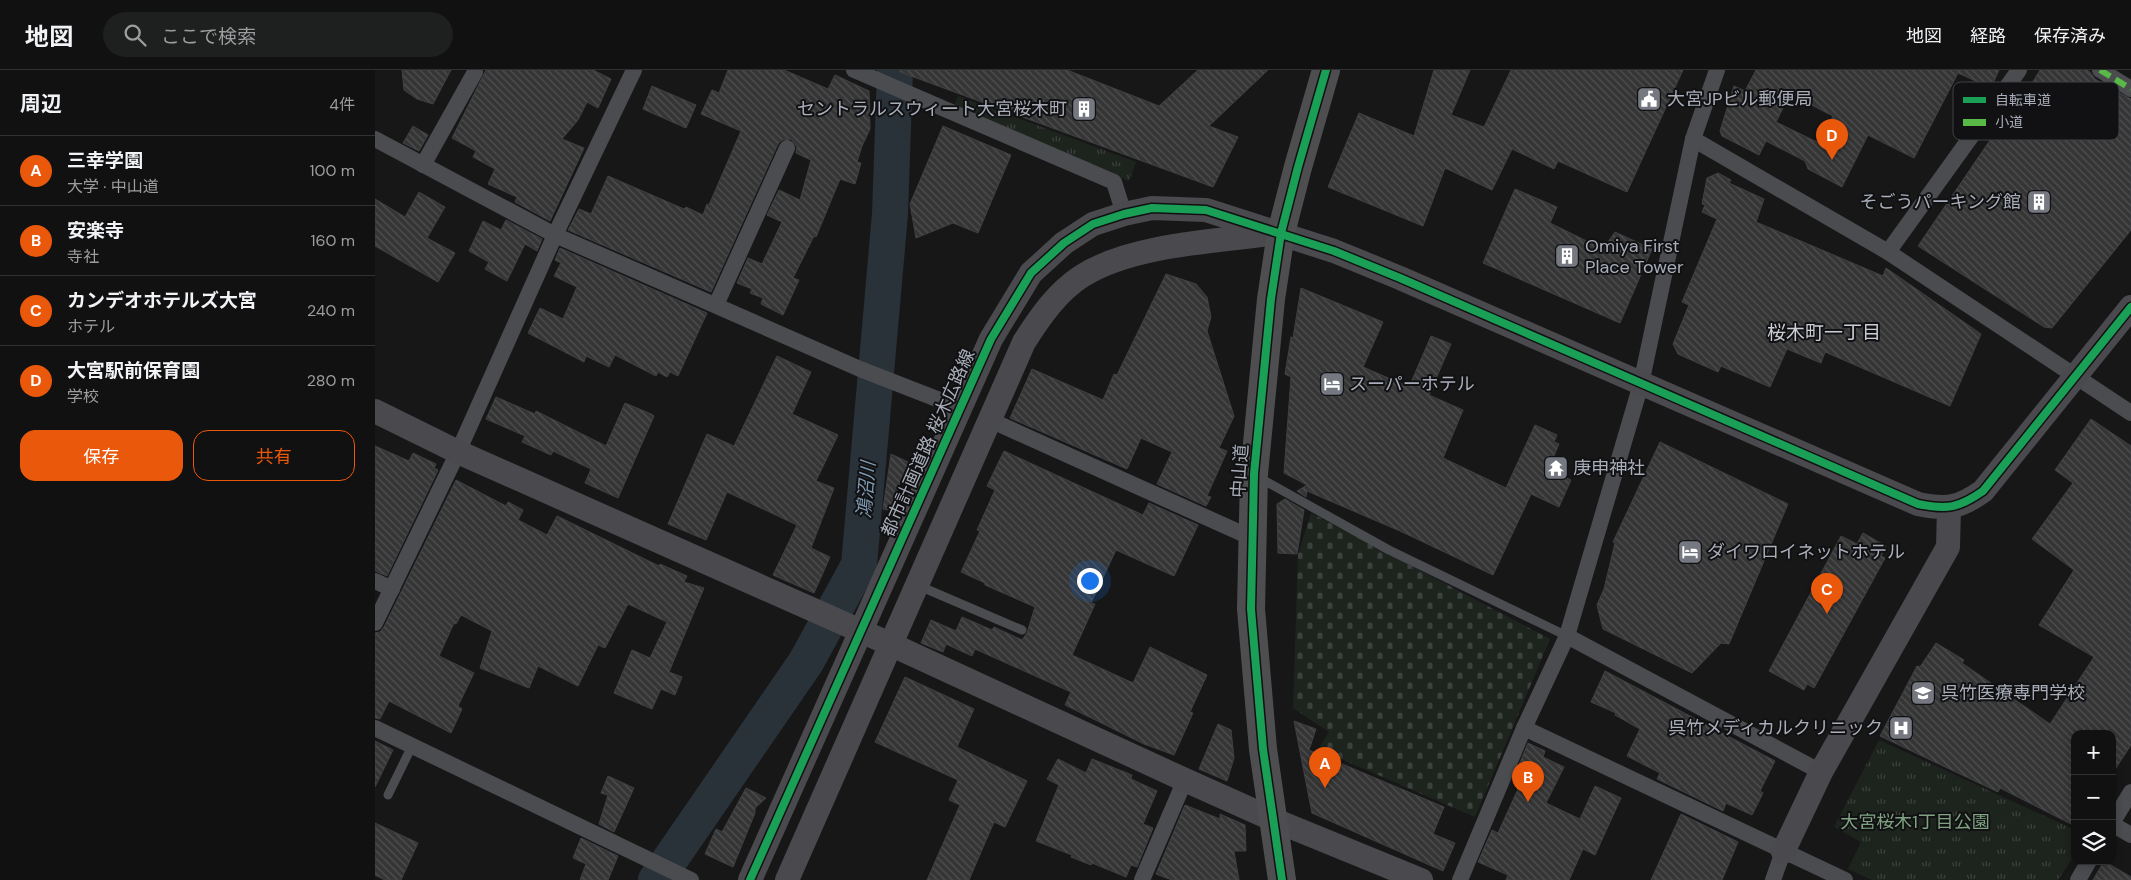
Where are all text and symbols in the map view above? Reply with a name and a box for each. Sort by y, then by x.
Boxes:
search box [103,12,453,57]
text: 地図 [25,21,73,52]
icon: search [121,21,149,49]
text: ここで検索 [161,24,256,49]
text: 地図 [1906,24,1942,48]
text: 経路 [1970,24,2006,48]
text: 保存済み [2034,24,2106,48]
legend [1953,82,2119,140]
public building icon: 大宮JPビル郵便局 [1636,86,1662,112]
place label: 大宮JPビル郵便局 [1667,87,1812,111]
text: 周辺 [20,90,62,118]
text: 自転車道 [1995,91,2051,109]
text: 4件 [329,94,355,115]
building icon: セントラルスウィート大宮桜木町 [1071,96,1097,122]
place label: セントラルスウィート大宮桜木町 [797,97,1067,121]
text: 小道 [1995,113,2023,131]
pin: D [1816,119,1848,160]
text: 三幸学園 [67,148,143,173]
text: A [30,160,42,181]
text: 100 m [310,160,355,181]
text: 大学 · 中山道 [67,176,159,197]
building icon: そごうパーキング館 [2026,189,2052,215]
place label: そごうパーキング館 [1860,190,2021,214]
text: 安楽寺 [67,218,124,243]
text: B [31,230,41,251]
text: 160 m [311,230,355,251]
place label: Omiya First Place Tower [1585,234,1684,279]
building icon: Omiya First Place Tower [1554,243,1580,269]
text: 寺社 [67,246,99,267]
text: カンデオホテルズ大宮 [67,288,257,313]
text: C [30,300,42,321]
text: 240 m [307,300,355,321]
text: ホテル [67,316,115,337]
district label: 桜木町一丁目 [1767,320,1881,345]
street label: 都市計画道路 桜木広路線 [876,345,980,541]
text: 大宮駅前保育園 [67,358,200,383]
text: D [30,370,42,391]
text: 280 m [307,370,355,391]
hotel icon: スーパーホテル [1319,371,1345,397]
place label: スーパーホテル [1349,372,1475,396]
text: 学校 [67,386,99,407]
button: 保存 [20,430,183,481]
button: 共有 [193,430,355,481]
street label: 中山道 [1226,443,1254,499]
temple icon: 庚申神社 [1543,455,1569,481]
place label: 庚申神社 [1573,456,1645,480]
water label: 鴻沼川 [851,459,881,519]
hotel icon: ダイワロイネットホテル [1677,539,1703,565]
place label: ダイワロイネットホテル [1707,540,1905,564]
your location [1077,568,1103,594]
pin: C [1811,573,1843,614]
school or university icon: 呉竹医療専門学校 [1910,680,1936,706]
place label: 呉竹医療専門学校 [1941,681,2085,705]
hospital icon: 呉竹メディカルクリニック [1888,715,1914,741]
place label: 呉竹メディカルクリニック [1668,716,1883,740]
map controls [2071,730,2116,865]
button: + [2071,730,2116,775]
pin: A [1309,747,1341,788]
pin: B [1512,761,1544,802]
button: − [2071,775,2116,820]
park label: 大宮桜木1丁目公園 [1840,810,1990,834]
button: layers [2071,820,2116,865]

